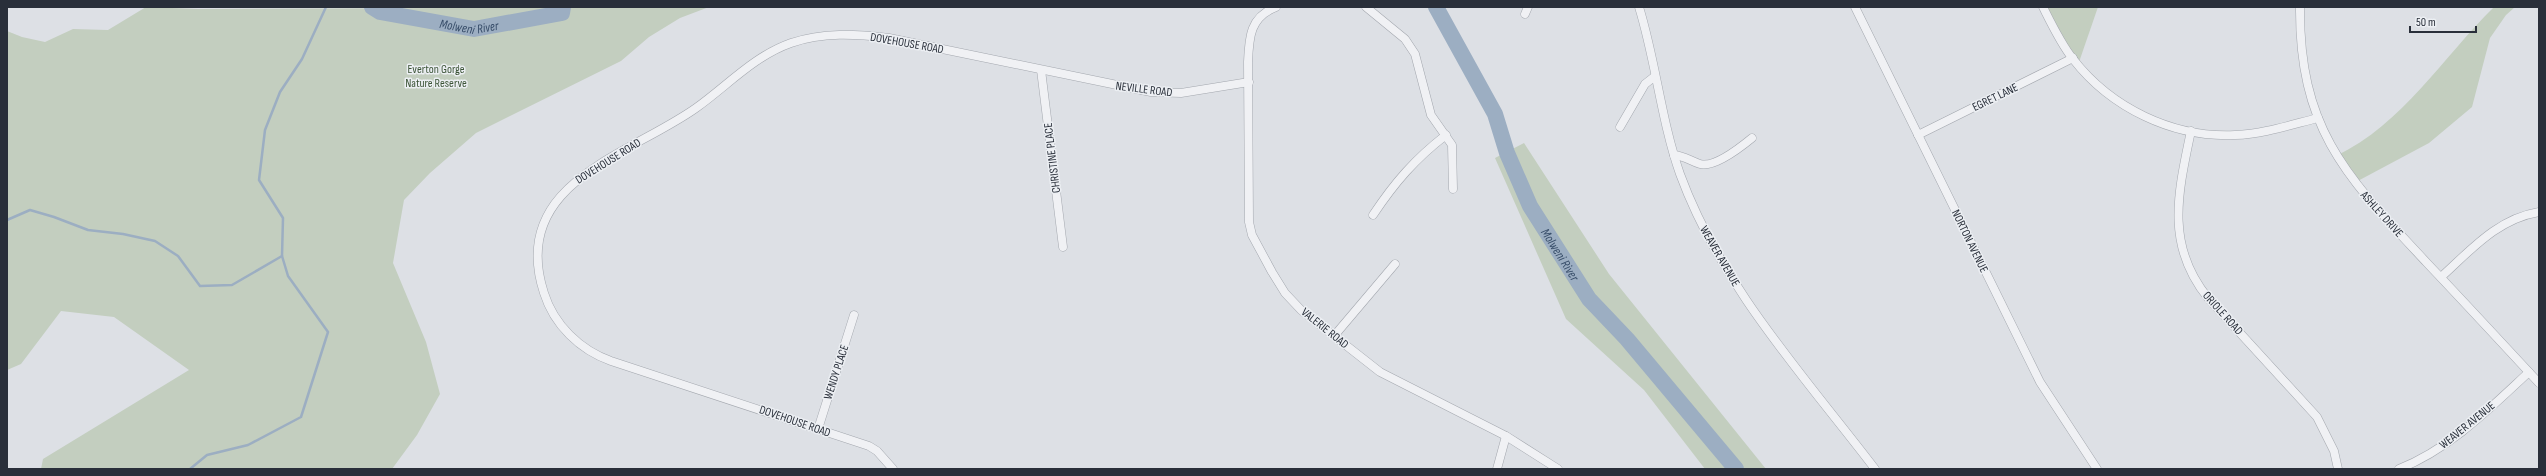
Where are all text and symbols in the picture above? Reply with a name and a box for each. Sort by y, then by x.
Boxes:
scale bar [2410,8,2476,34]
text: 50 m [2416,15,2436,30]
water label: Molweni River [438,16,501,38]
street label: DOVEHOUSE ROAD [869,30,945,57]
park label: Everton Gorge Nature Reserve [405,62,467,91]
street label: NEVILLE ROAD [1115,79,1173,100]
street label: EGRET LANE [1970,80,2020,115]
street label: CHRISTINE PLACE [1041,122,1064,194]
street label: DOVEHOUSE ROAD [573,135,644,187]
street label: ASHLEY DRIVE [2356,187,2406,241]
street label: NORTON AVENUE [1948,207,1991,275]
street label: WEAVER AVENUE [1696,223,1743,289]
water label: Molweni River [1537,226,1583,285]
street label: ORIOLE ROAD [2199,288,2246,338]
street label: VALERIE ROAD [1298,305,1352,352]
street label: WENDY PLACE [821,343,852,402]
street label: WEAVER AVENUE [2436,398,2498,452]
street label: DOVEHOUSE ROAD [757,402,833,441]

